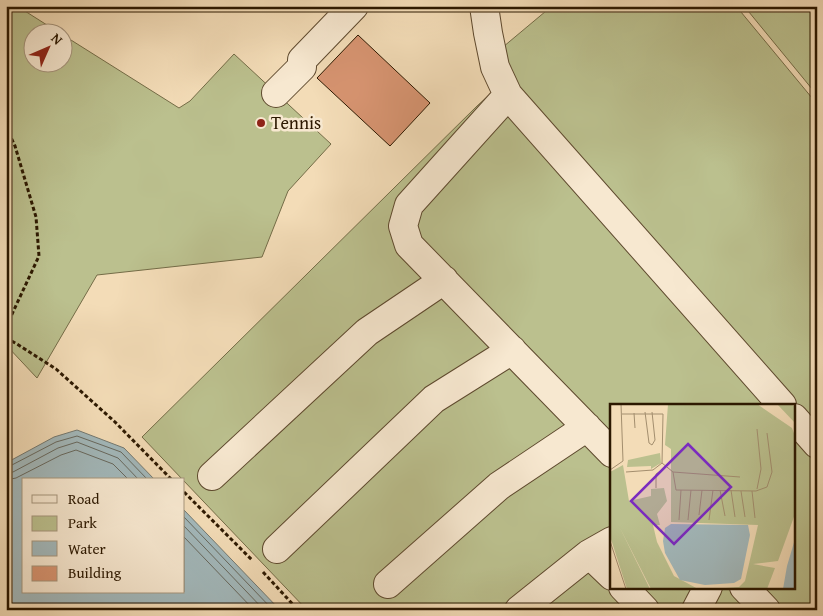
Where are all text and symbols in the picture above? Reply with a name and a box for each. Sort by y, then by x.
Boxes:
north arrow [22,22,72,72]
text: N [47,28,68,50]
place label: Tennis [271,109,321,136]
marker: Tennis [255,117,267,129]
inset map [610,404,796,588]
legend [22,478,185,594]
text: Road [68,488,99,509]
text: Park [68,512,97,533]
text: Water [68,538,106,559]
text: Building [68,562,122,583]

